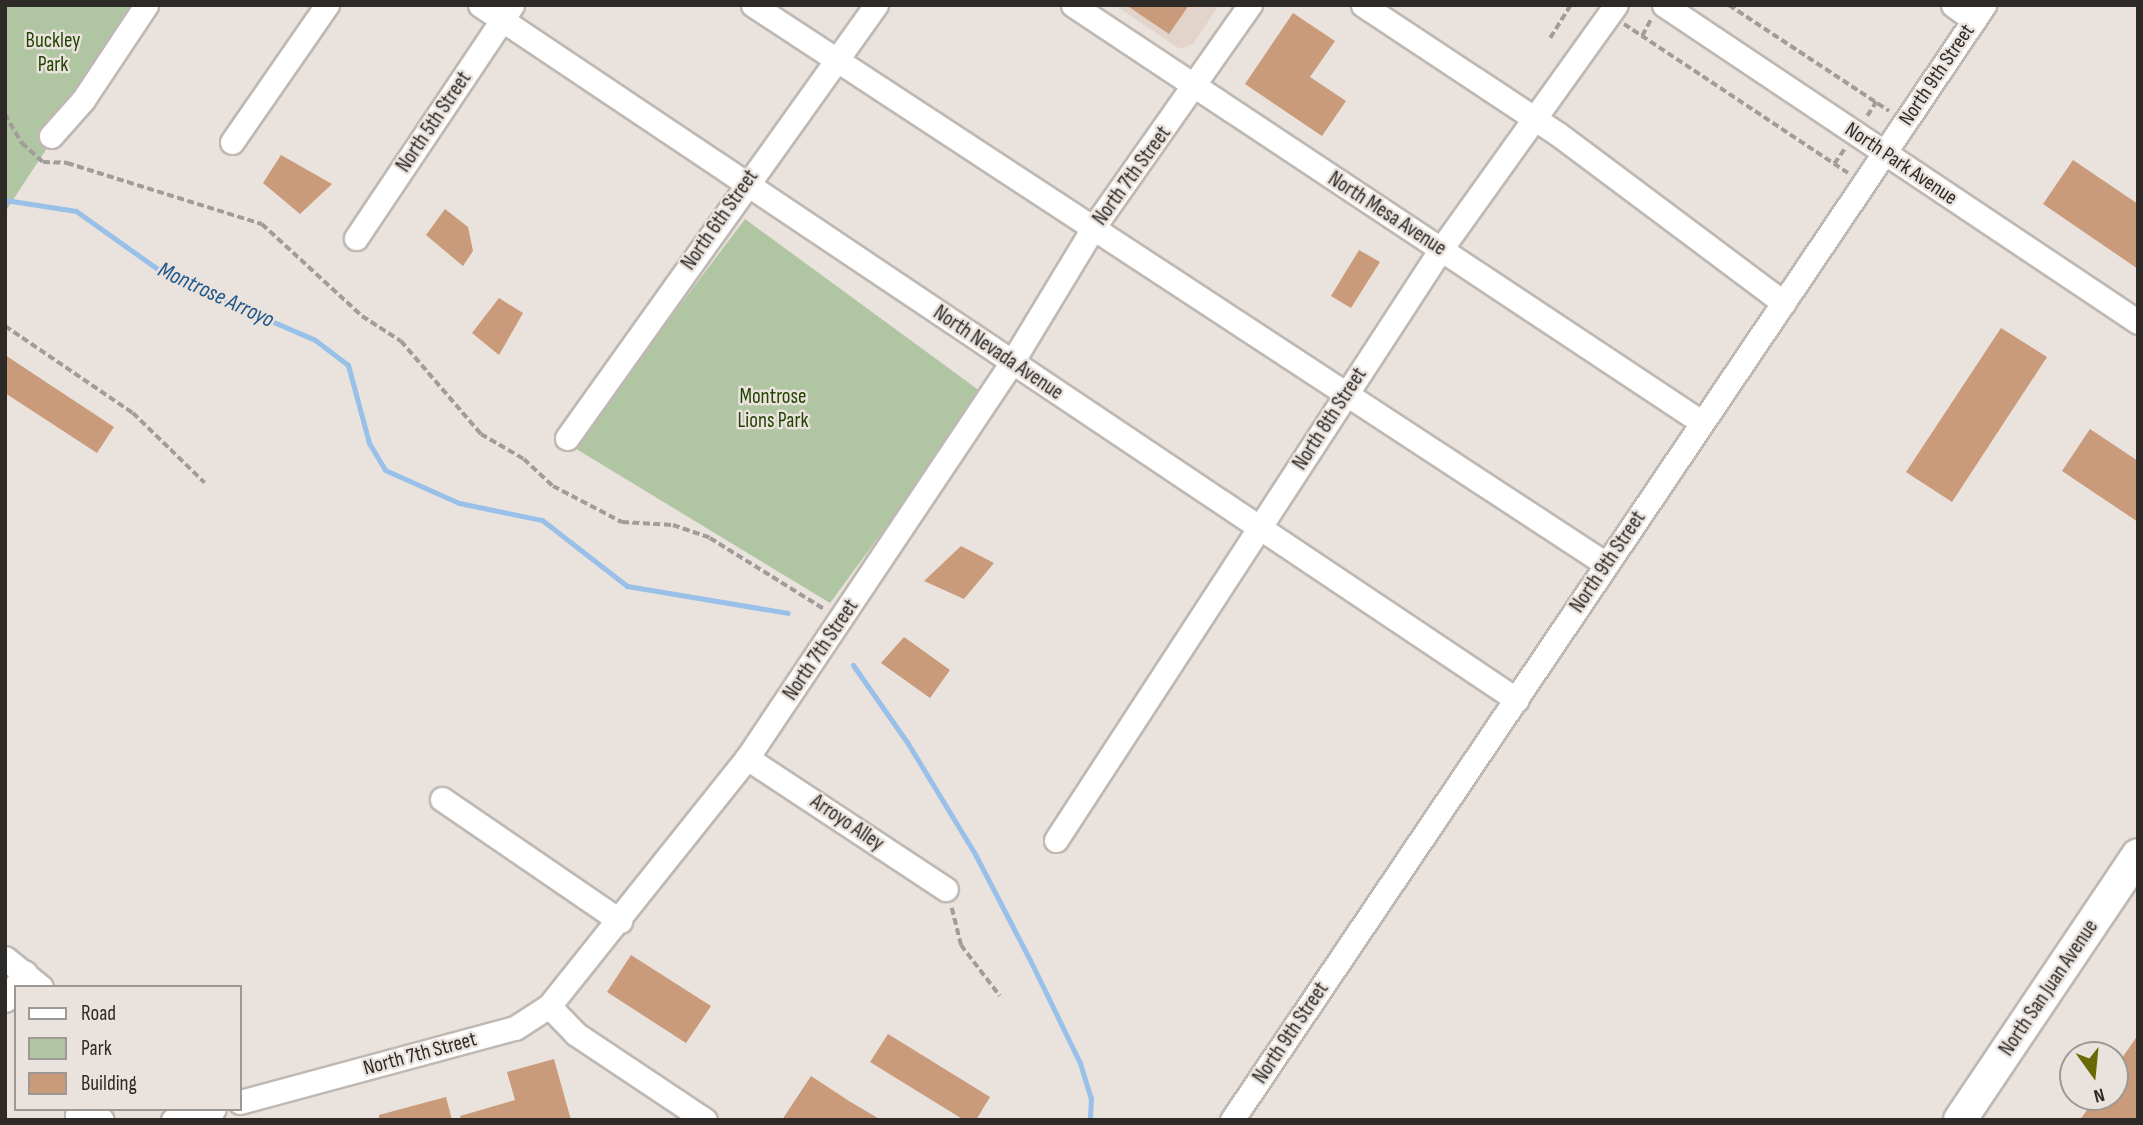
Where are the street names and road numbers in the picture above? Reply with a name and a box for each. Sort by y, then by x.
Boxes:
street label: North 9th Street [1894,19,1980,131]
street label: North 5th Street [391,67,477,177]
street label: North Park Avenue [1840,117,1962,211]
street label: North 7th Street [1088,122,1176,230]
street label: North 6th Street [676,165,764,275]
street label: North Mesa Avenue [1323,167,1451,261]
street label: North Nevada Avenue [928,300,1068,406]
street label: North 8th Street [1288,363,1372,475]
street label: North 9th Street [1565,506,1651,618]
street label: North 7th Street [778,595,864,705]
street label: Arroyo Alley [806,789,888,857]
street label: North San Juan Avenue [1994,915,2104,1061]
street label: North 9th Street [1248,977,1334,1089]
street label: North 7th Street [361,1027,479,1081]

